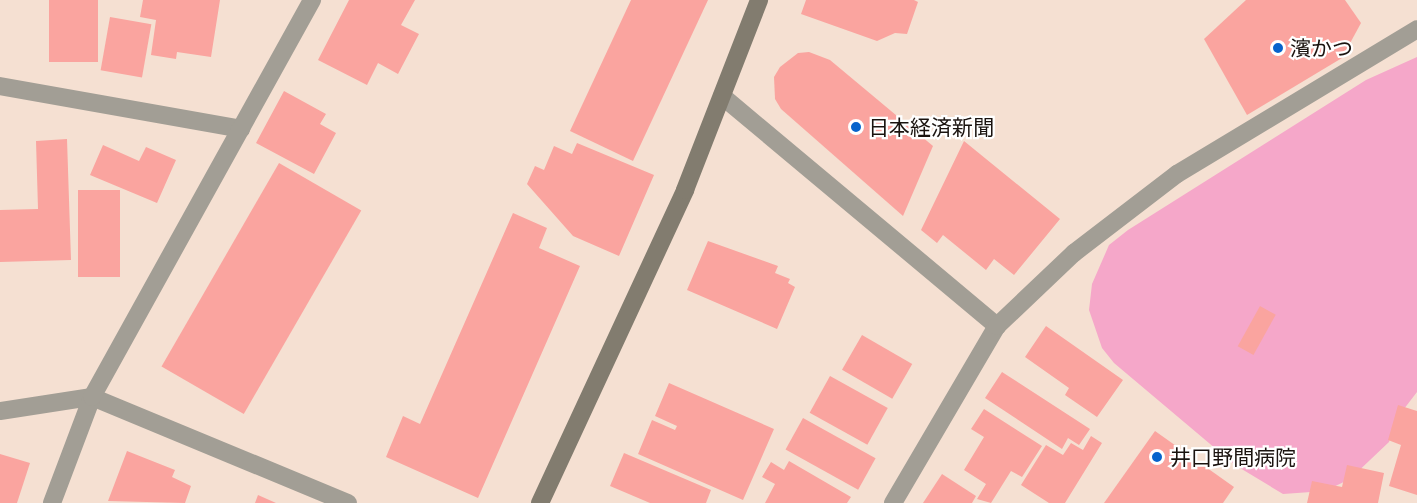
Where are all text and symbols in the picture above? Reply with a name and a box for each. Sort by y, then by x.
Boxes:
place label: 濱かつ [1290,35,1353,61]
marker: 濱かつ [1271,41,1285,55]
place label: 日本経済新聞 [868,114,994,140]
marker: 日本経済新聞 [849,120,863,134]
place label: 井口野間病院 [1170,444,1296,470]
marker: 井口野間病院 [1148,448,1166,466]

